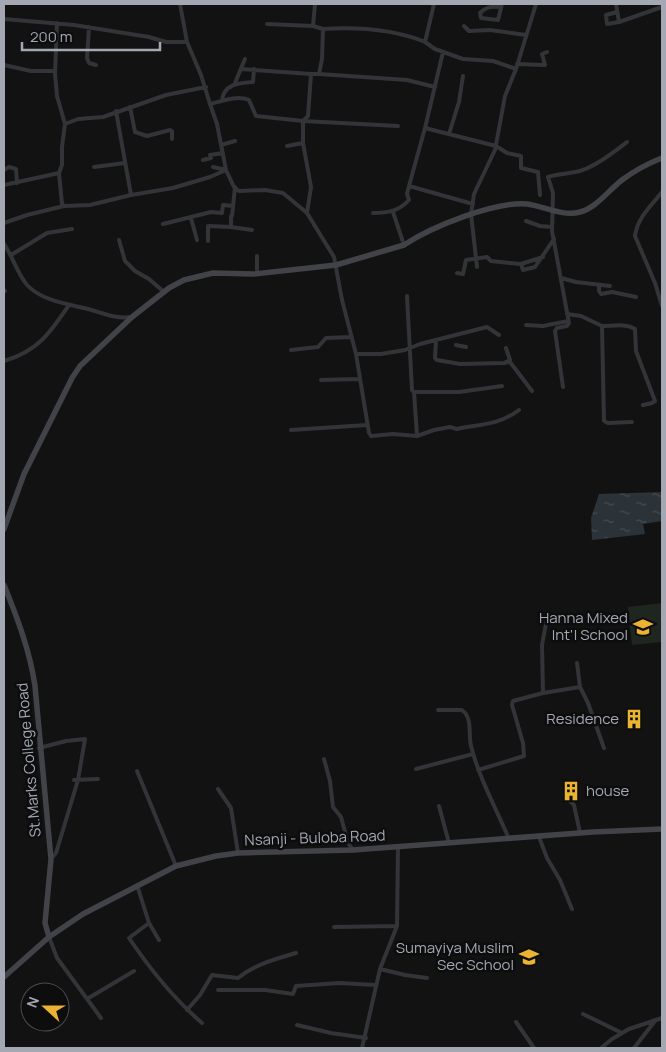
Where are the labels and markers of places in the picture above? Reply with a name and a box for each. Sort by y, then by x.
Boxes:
place label: Hanna Mixed Int'l School [539,607,628,645]
school or university icon: Hanna Mixed Int'l School [632,616,654,638]
place label: Residence [546,708,619,729]
building icon: Residence [623,708,645,730]
building icon: house [560,780,582,802]
place label: house [586,780,630,801]
place label: Sumayiya Muslim Sec School [396,937,514,975]
school or university icon: Sumayiya Muslim Sec School [518,946,540,968]

